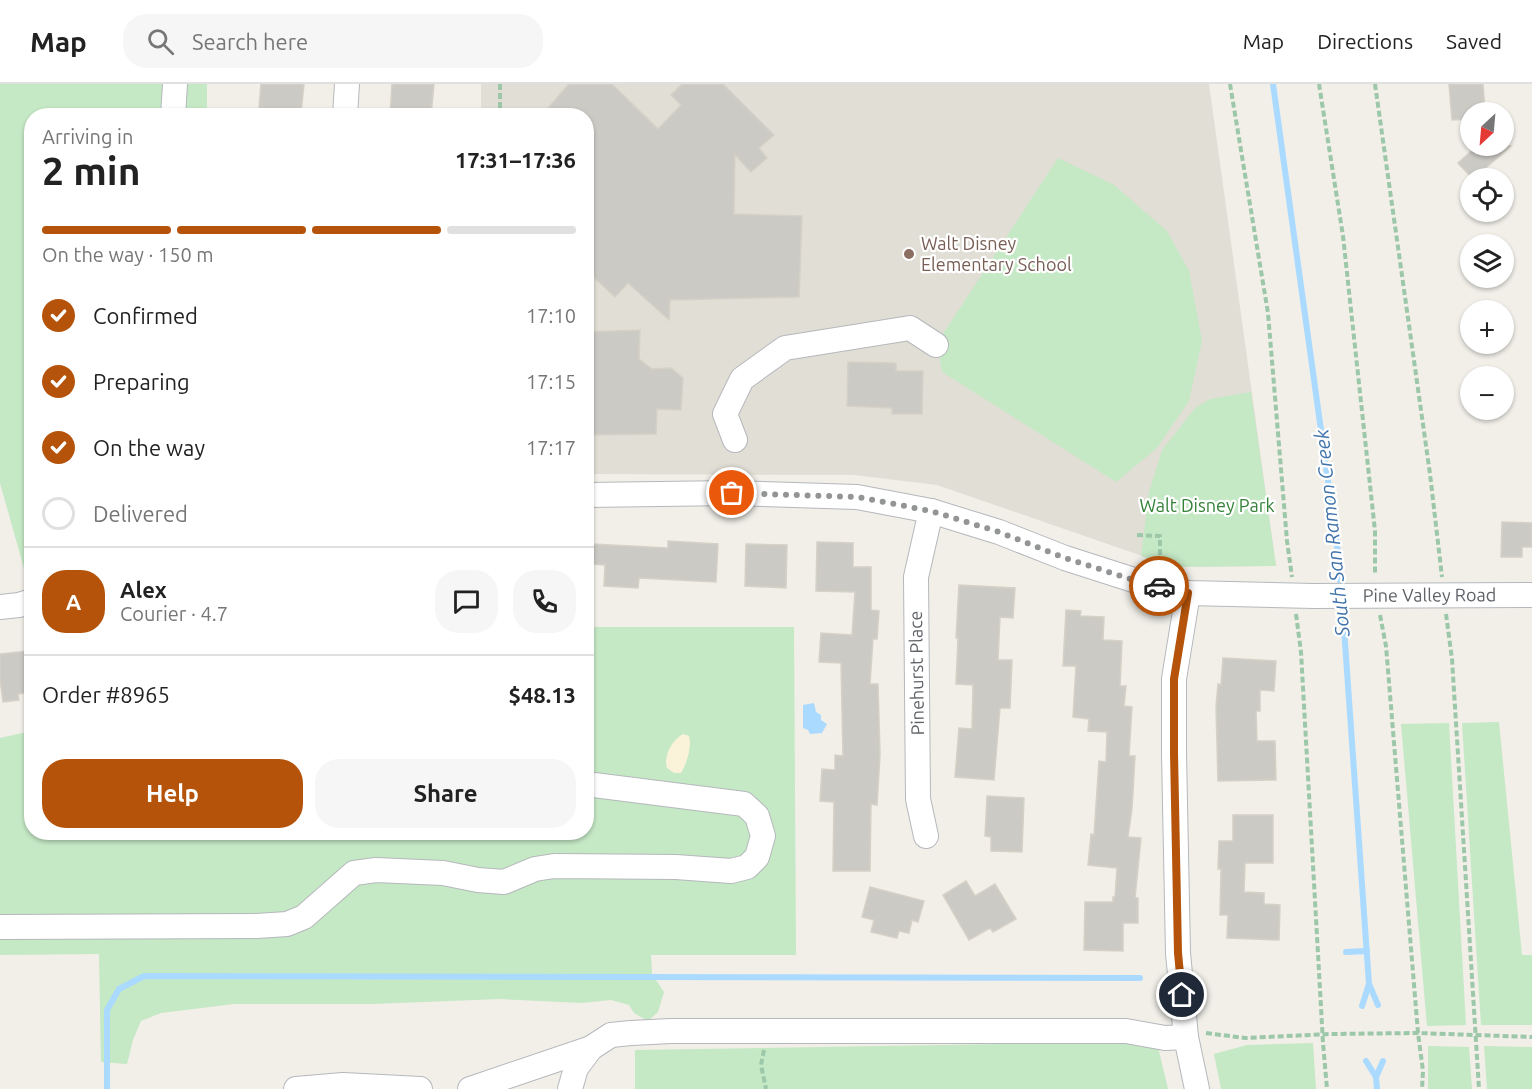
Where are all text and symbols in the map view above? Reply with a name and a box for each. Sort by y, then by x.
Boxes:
search box [123,14,543,68]
icon: search [144,25,177,58]
text: Map [30,26,87,57]
text: Search here [192,29,308,54]
text: Map [1243,29,1284,53]
text: Directions [1317,29,1413,53]
text: Saved [1446,29,1502,53]
north arrow [1460,102,1514,156]
map controls [1460,102,1514,420]
text: Arriving in [42,125,133,148]
text: 17:31–17:36 [455,147,576,172]
text: 2 min [42,149,141,192]
button: locate [1460,168,1514,222]
place label: Walt Disney Elementary School [921,233,1072,274]
button: layers [1460,234,1514,288]
text: On the way · 150 m [42,243,214,266]
marker: Walt Disney Elementary School [902,247,916,261]
icon: check [42,299,75,332]
button: + [1460,300,1514,354]
text: Confirmed [93,303,198,328]
text: 17:10 [526,304,576,327]
icon: check [42,365,75,398]
button: − [1460,366,1514,420]
text: Preparing [93,369,190,394]
text: 17:15 [526,370,576,393]
water label: South San Ramon Creek [1309,427,1354,639]
icon: check [42,431,75,464]
text: On the way [93,435,205,460]
text: 17:17 [526,436,576,459]
pin [706,467,757,518]
icon: bag [715,476,748,509]
park label: Walt Disney Park [1139,495,1275,515]
text: Delivered [93,501,188,526]
courier [1129,556,1189,616]
button: chat [435,570,498,633]
button: phone [513,570,576,633]
icon: car [1143,570,1176,603]
text: Alex [120,577,167,602]
street label: Pine Valley Road [1363,584,1496,605]
text: A [66,589,81,614]
text: Courier · 4.7 [120,602,228,625]
street label: Pinehurst Place [905,610,927,736]
text: Order #8965 [42,682,170,707]
text: $48.13 [509,682,576,707]
button: Help [42,759,303,828]
button: Share [315,759,576,828]
pin [1156,969,1207,1020]
icon: home [1165,978,1198,1011]

